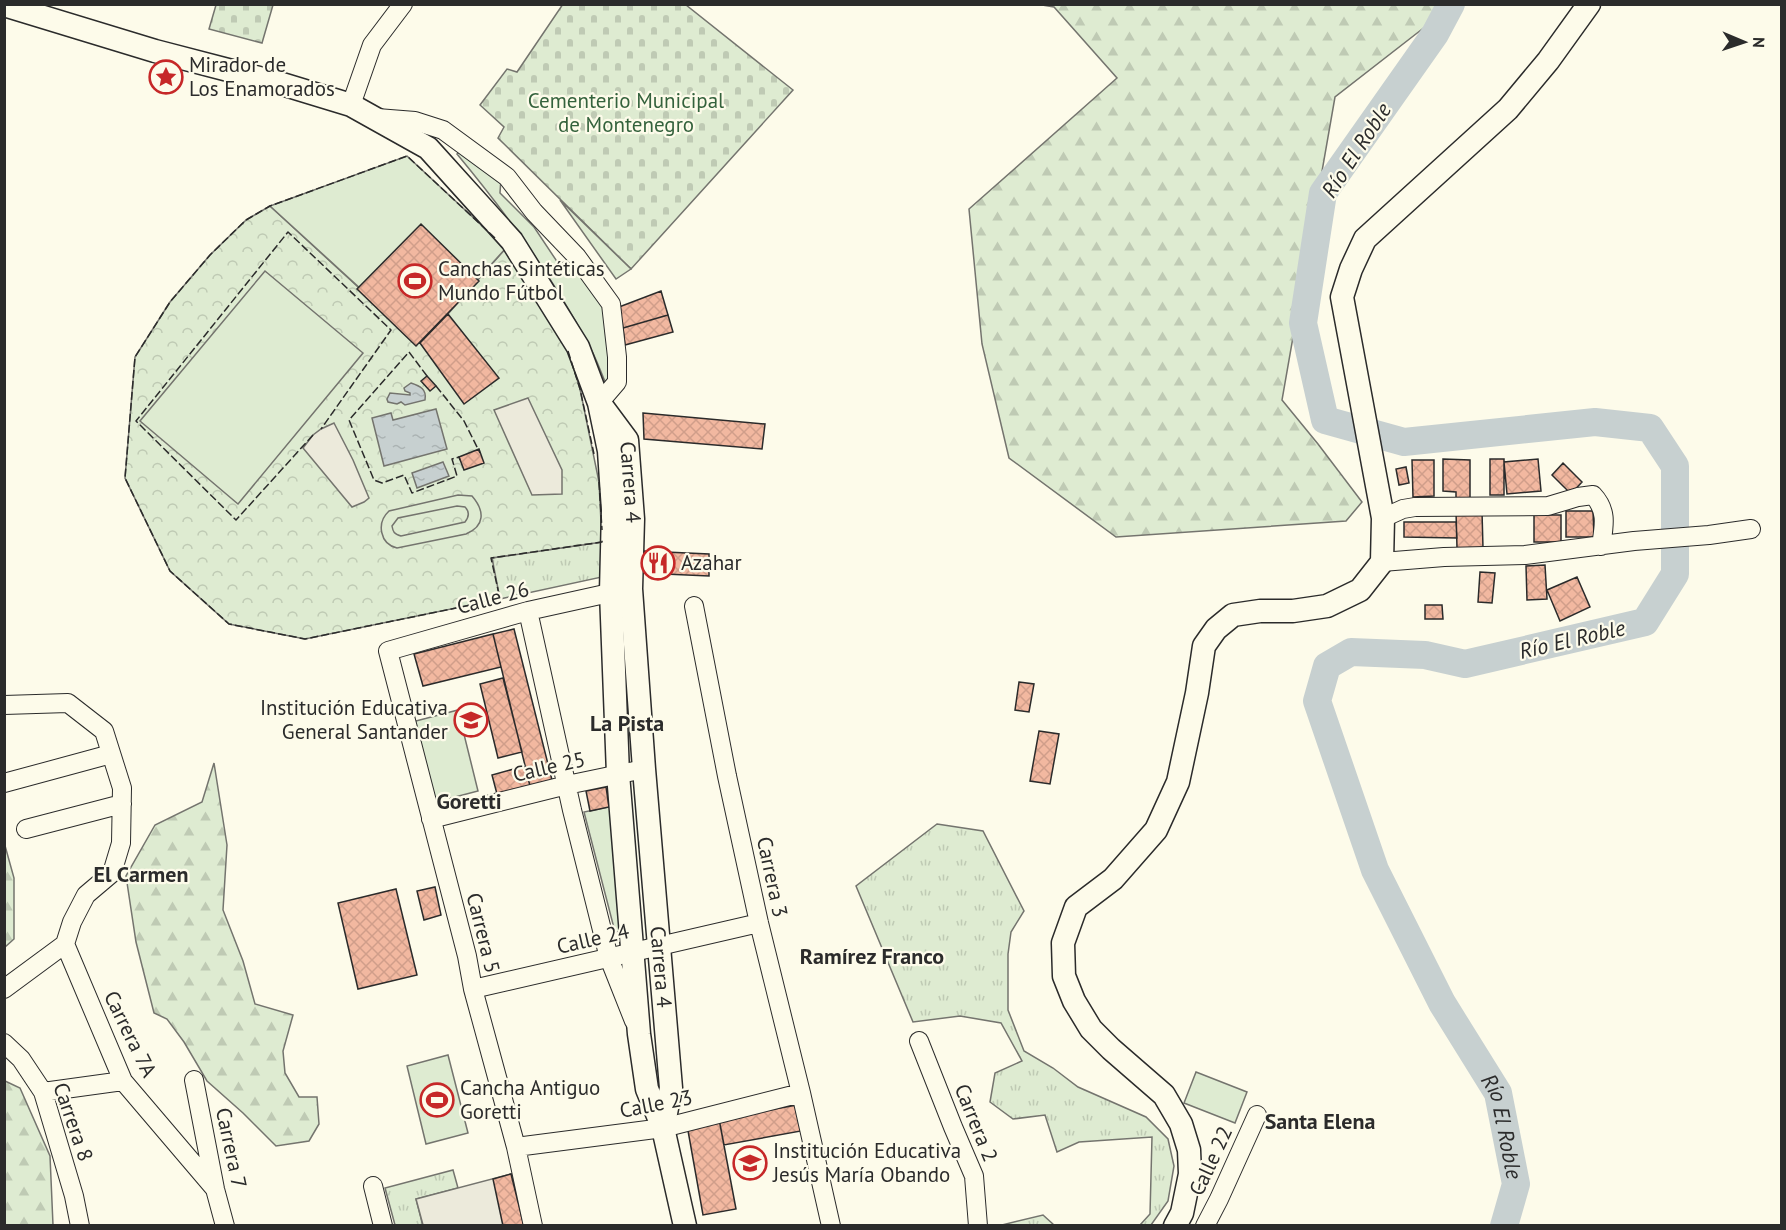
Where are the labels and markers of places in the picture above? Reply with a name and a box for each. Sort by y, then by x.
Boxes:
place label: Mirador de Los Enamorados [189,51,335,102]
place icon: Mirador de Los Enamorados [148,59,184,95]
place label: Canchas Sintéticas Mundo Fútbol [438,255,605,306]
sports icon: Canchas Sintéticas Mundo Fútbol [397,263,433,299]
restaurant icon: Azahar [640,545,676,581]
place label: Azahar [681,549,742,576]
place label: Institución Educativa General Santander [260,694,448,745]
school or university icon: Institución Educativa General Santander [453,702,489,738]
place label: Cancha Antiguo Goretti [460,1074,600,1125]
sports icon: Cancha Antiguo Goretti [419,1082,455,1118]
place label: Institución Educativa Jesús María Obando [772,1137,961,1188]
school or university icon: Institución Educativa Jesús María Obando [732,1145,768,1181]

